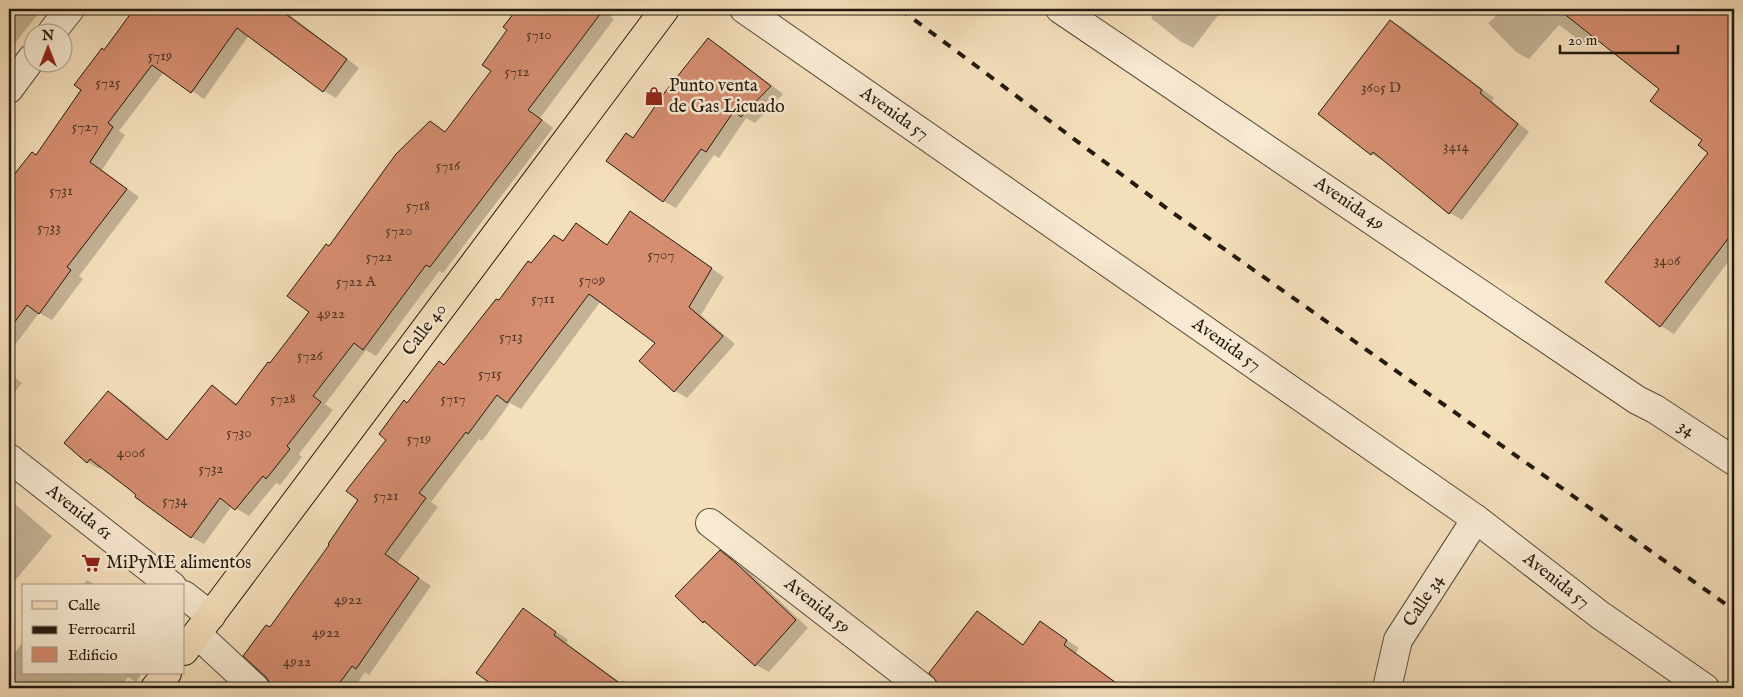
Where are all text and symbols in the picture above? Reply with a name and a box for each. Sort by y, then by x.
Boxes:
north arrow [22,22,72,72]
scale bar [1560,22,1678,54]
house number: 5710 [526,25,552,44]
text: N [41,27,54,45]
text: 20 m [1568,31,1598,50]
house number: 5719 [148,46,172,65]
house number: 5712 [504,62,530,81]
house number: 5725 [96,73,121,92]
place label: Punto venta de Gas Licuado [669,75,785,119]
house number: 3605 D [1361,78,1401,97]
street label: Avenida 57 [854,81,933,146]
shop icon: Punto venta de Gas Licuado [643,85,665,107]
house number: 5727 [72,117,98,136]
house number: 3414 [1443,137,1470,156]
house number: 5716 [436,156,461,175]
street label: Avenida 49 [1308,171,1389,236]
house number: 5731 [49,181,73,200]
house number: 5718 [406,196,430,215]
house number: 5733 [37,218,61,237]
house number: 5720 [386,221,412,240]
house number: 5707 [648,245,674,264]
house number: 5722 [366,247,392,266]
house number: 3406 [1654,251,1681,270]
house number: 5709 [579,270,605,289]
house number: 5722 A [336,272,377,291]
house number: 5711 [531,289,555,308]
street label: Calle 40 [398,299,452,361]
house number: 4922 [317,304,345,323]
street label: Avenida 57 [1186,312,1265,377]
house number: 5713 [499,327,523,346]
house number: 5726 [297,346,324,365]
house number: 5715 [478,364,502,383]
house number: 5728 [270,389,296,408]
house number: 5717 [440,389,466,408]
street label: 34 [1673,415,1699,443]
house number: 5730 [226,423,252,442]
house number: 5719 [407,429,431,448]
house number: 4006 [117,443,146,462]
house number: 5732 [198,459,224,478]
street label: Avenida 61 [40,479,117,546]
house number: 5721 [373,486,399,505]
house number: 5734 [162,491,188,510]
street label: Avenida 57 [1517,547,1594,614]
supermarket icon: MiPyME alimentos [80,552,102,574]
place label: MiPyME alimentos [106,552,251,575]
street label: Calle 34 [1399,570,1450,632]
street label: Avenida 59 [778,572,855,639]
legend [22,584,185,674]
house number: 4922 [334,590,362,609]
text: Calle [68,596,100,615]
text: Ferrocarril [68,620,136,639]
house number: 4922 [312,623,340,642]
text: Edificio [68,646,118,665]
house number: 4922 [283,652,311,671]

